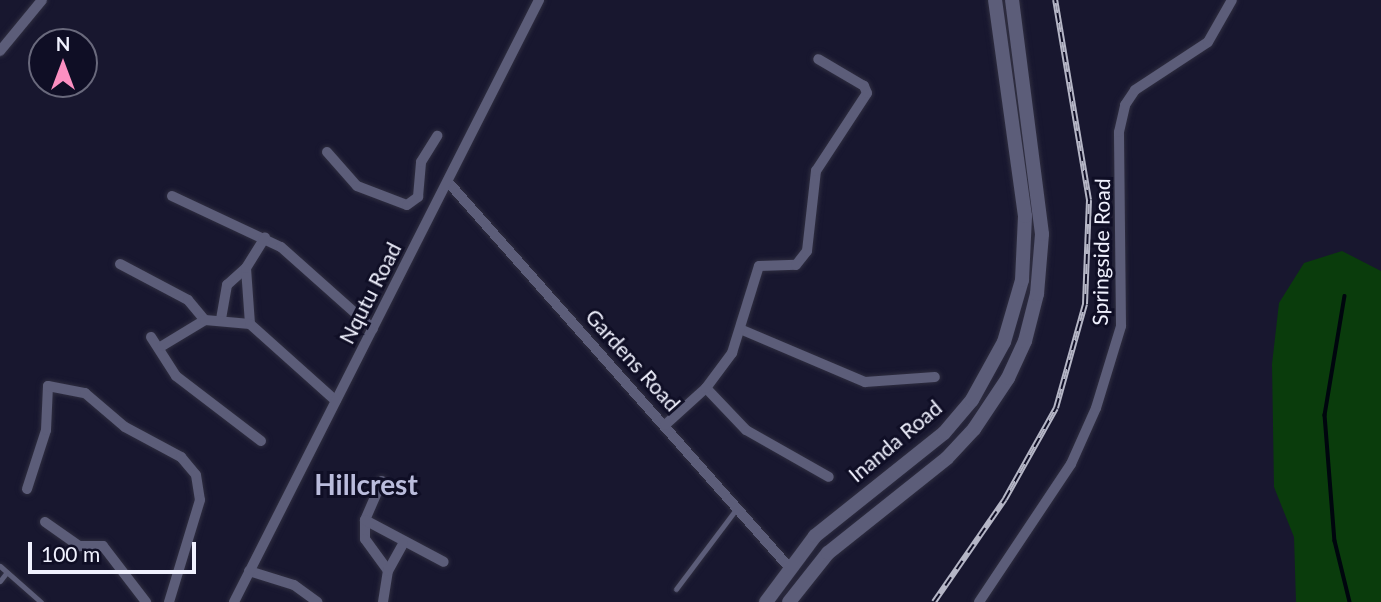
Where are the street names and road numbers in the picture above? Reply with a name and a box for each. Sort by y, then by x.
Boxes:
street label: Springside Road [1087,178,1115,326]
street label: Nqutu Road [334,238,406,348]
street label: Gardens Road [581,304,685,416]
street label: Inanda Road [843,395,947,487]

